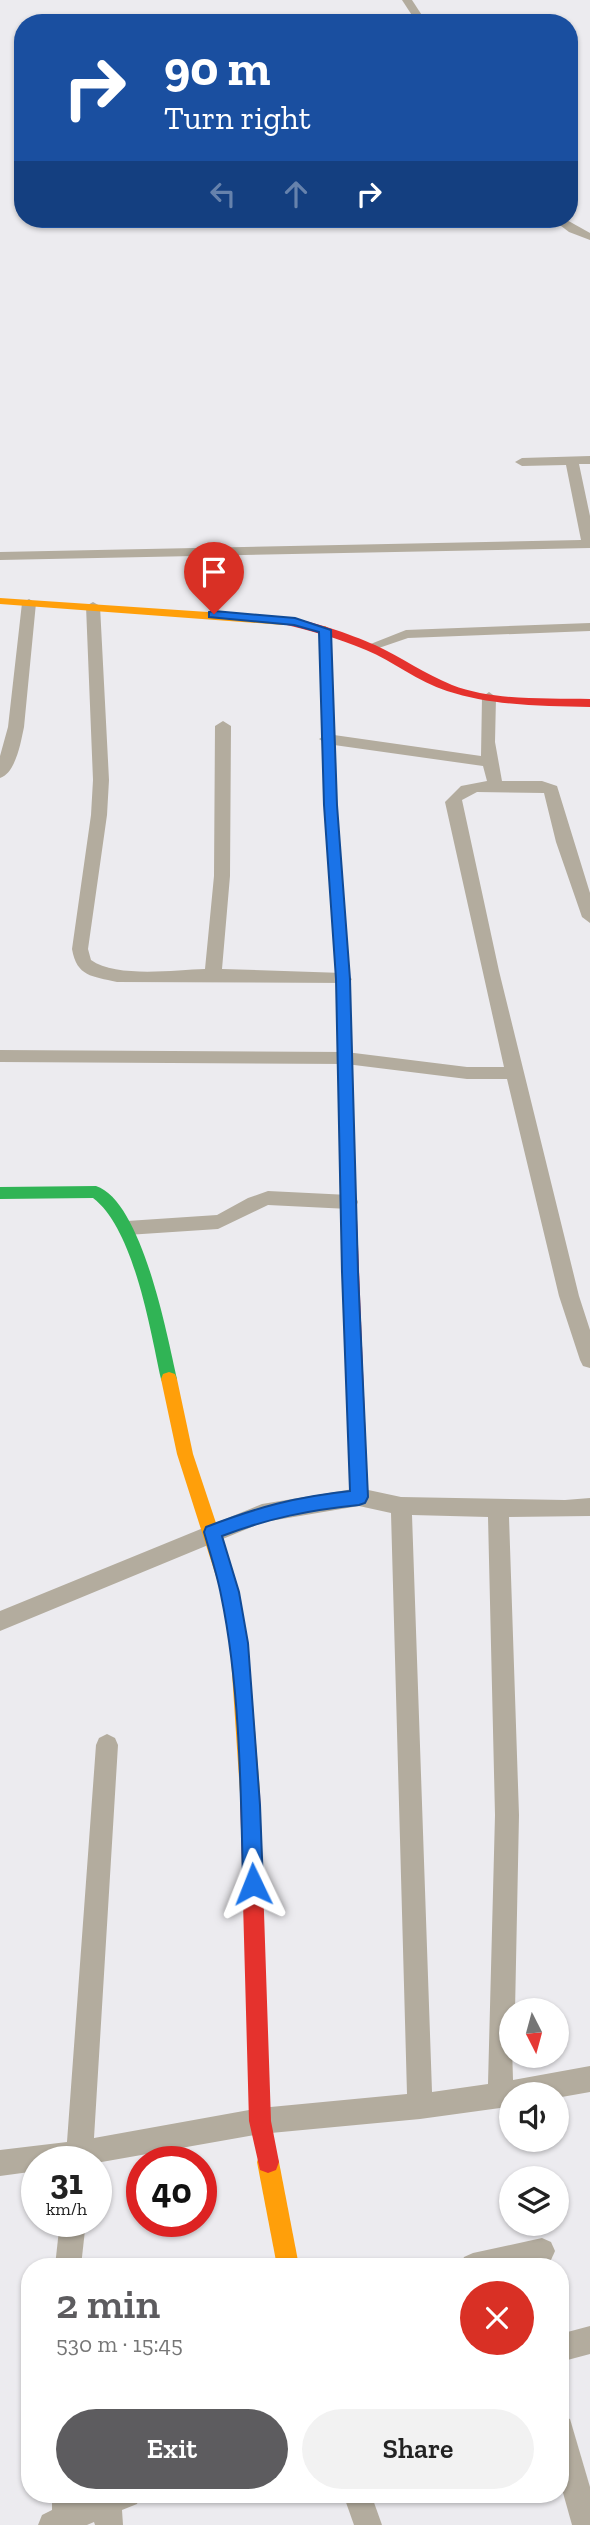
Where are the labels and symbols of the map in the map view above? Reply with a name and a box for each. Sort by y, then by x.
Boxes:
pin [184,542,244,614]
position arrow [216,1847,290,1921]
north arrow [499,1998,569,2068]
speed limit sign: 40 [126,2146,217,2237]

